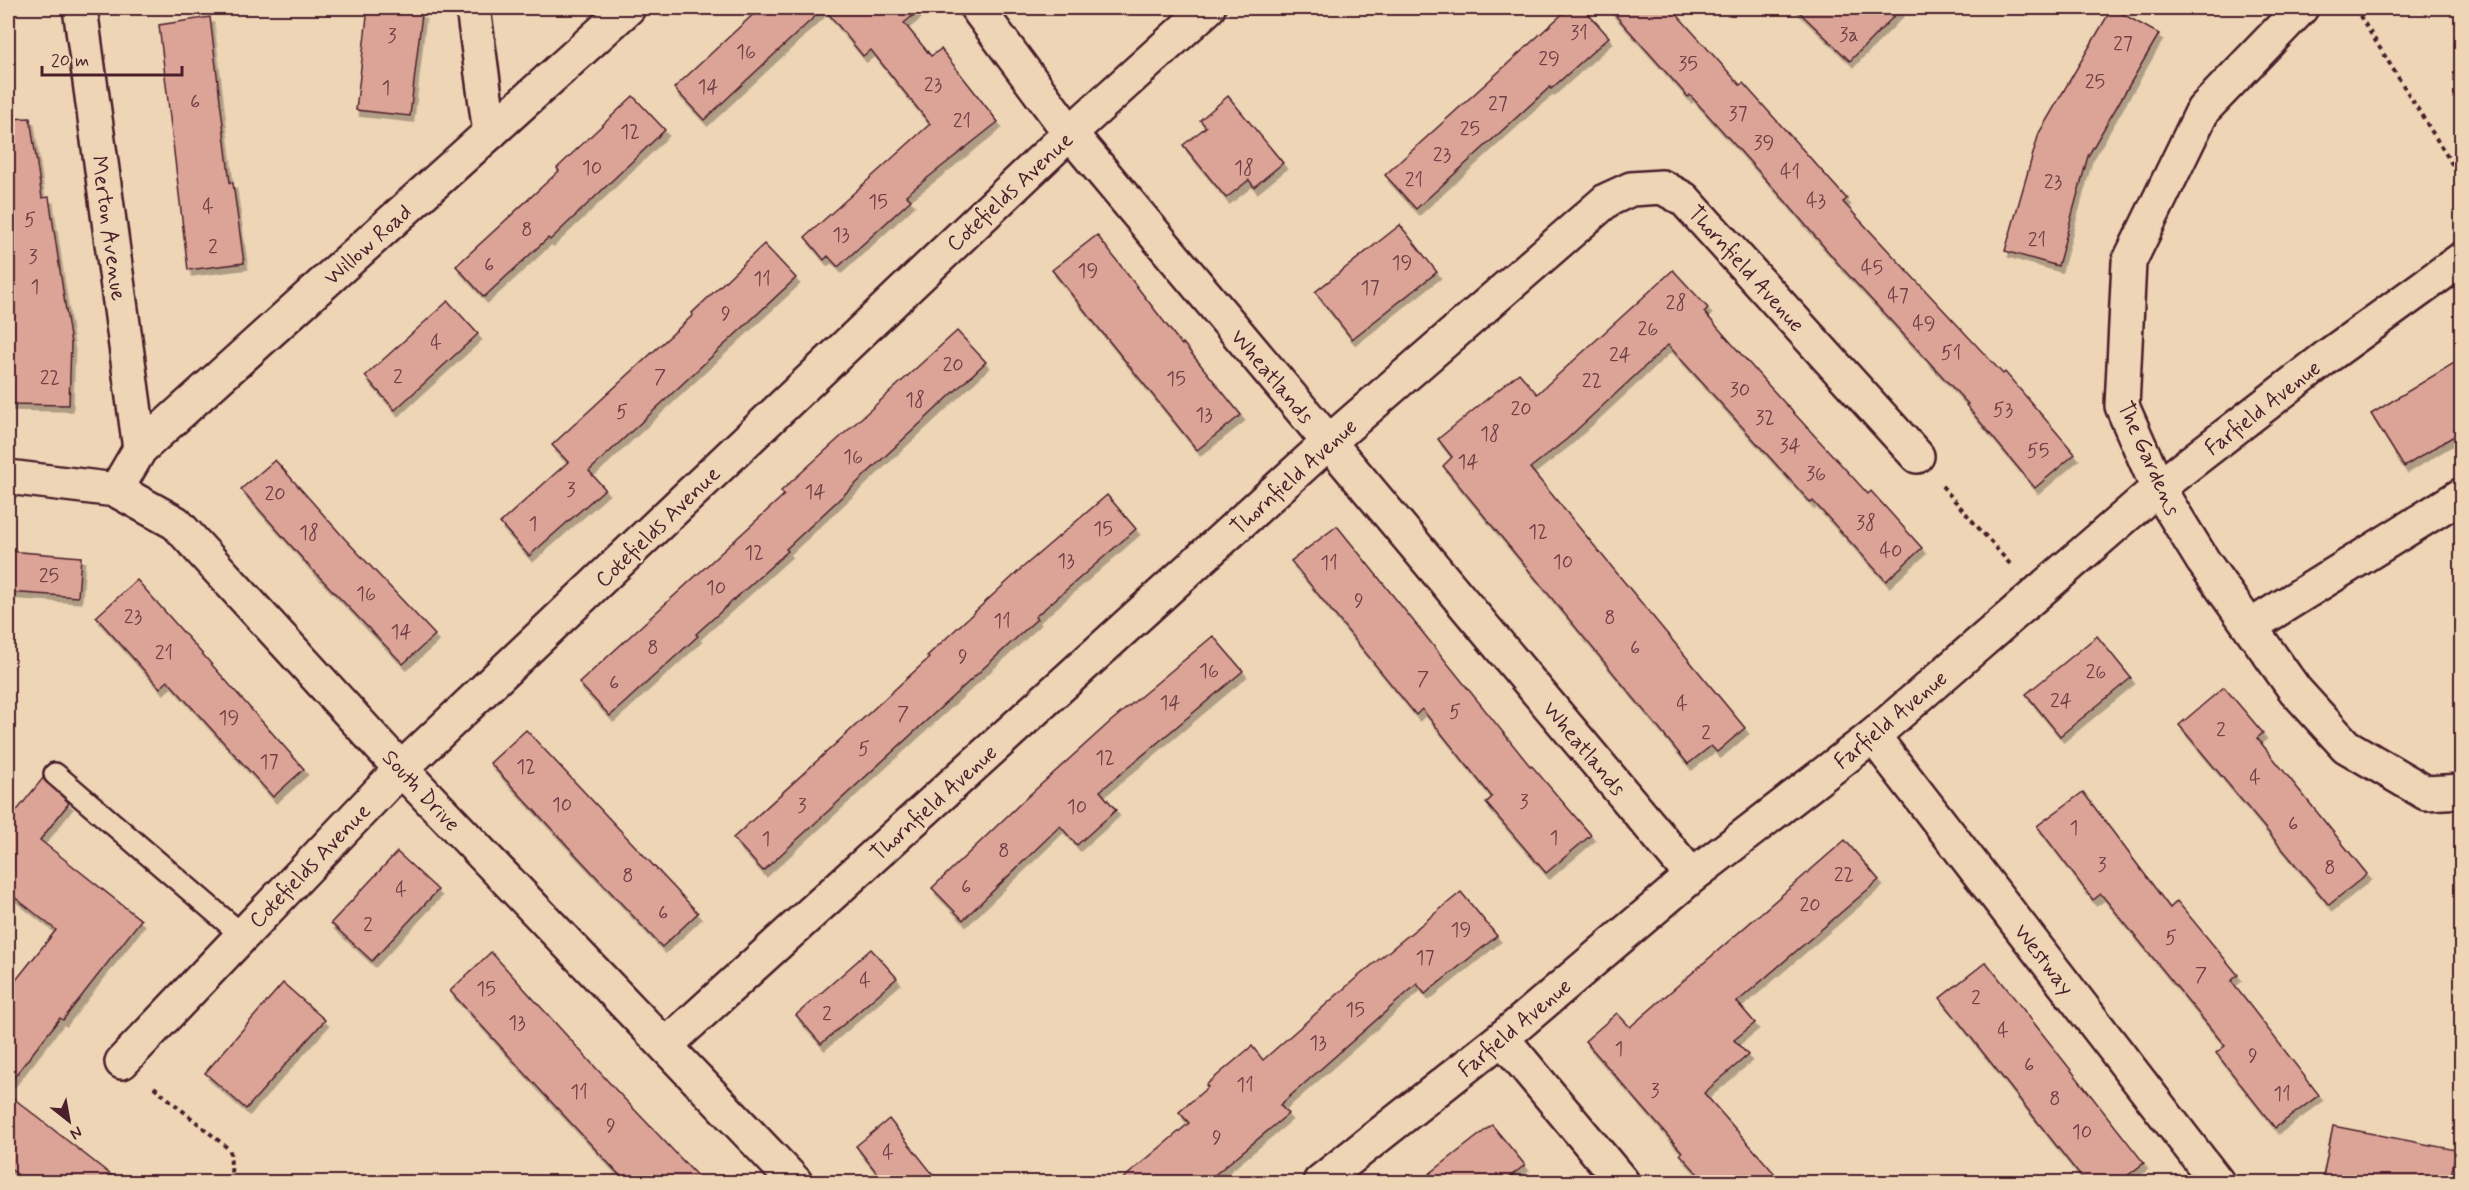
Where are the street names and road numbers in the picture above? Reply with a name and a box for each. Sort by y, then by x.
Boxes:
street label: Cotefields Avenue [941,126,1080,258]
street label: Merton Avenue [84,154,132,303]
street label: Willow Road [319,199,418,292]
street label: Thornfield Avenue [1681,200,1810,339]
street label: Wheatlands [1224,324,1319,431]
street label: Farfield Avenue [2200,355,2327,463]
street label: The Gardens [2110,397,2186,521]
street label: Thornfield Avenue [1225,413,1364,542]
street label: Cotefields Avenue [590,461,727,594]
street label: Farfield Avenue [1829,665,1954,776]
street label: Wheatlands [1536,696,1631,803]
street label: Thornfield Avenue [865,739,1004,868]
street label: South Drive [375,744,466,838]
street label: Cotefields Avenue [244,798,377,935]
street label: Westway [2007,919,2080,1001]
street label: Farfield Avenue [1453,973,1578,1084]

